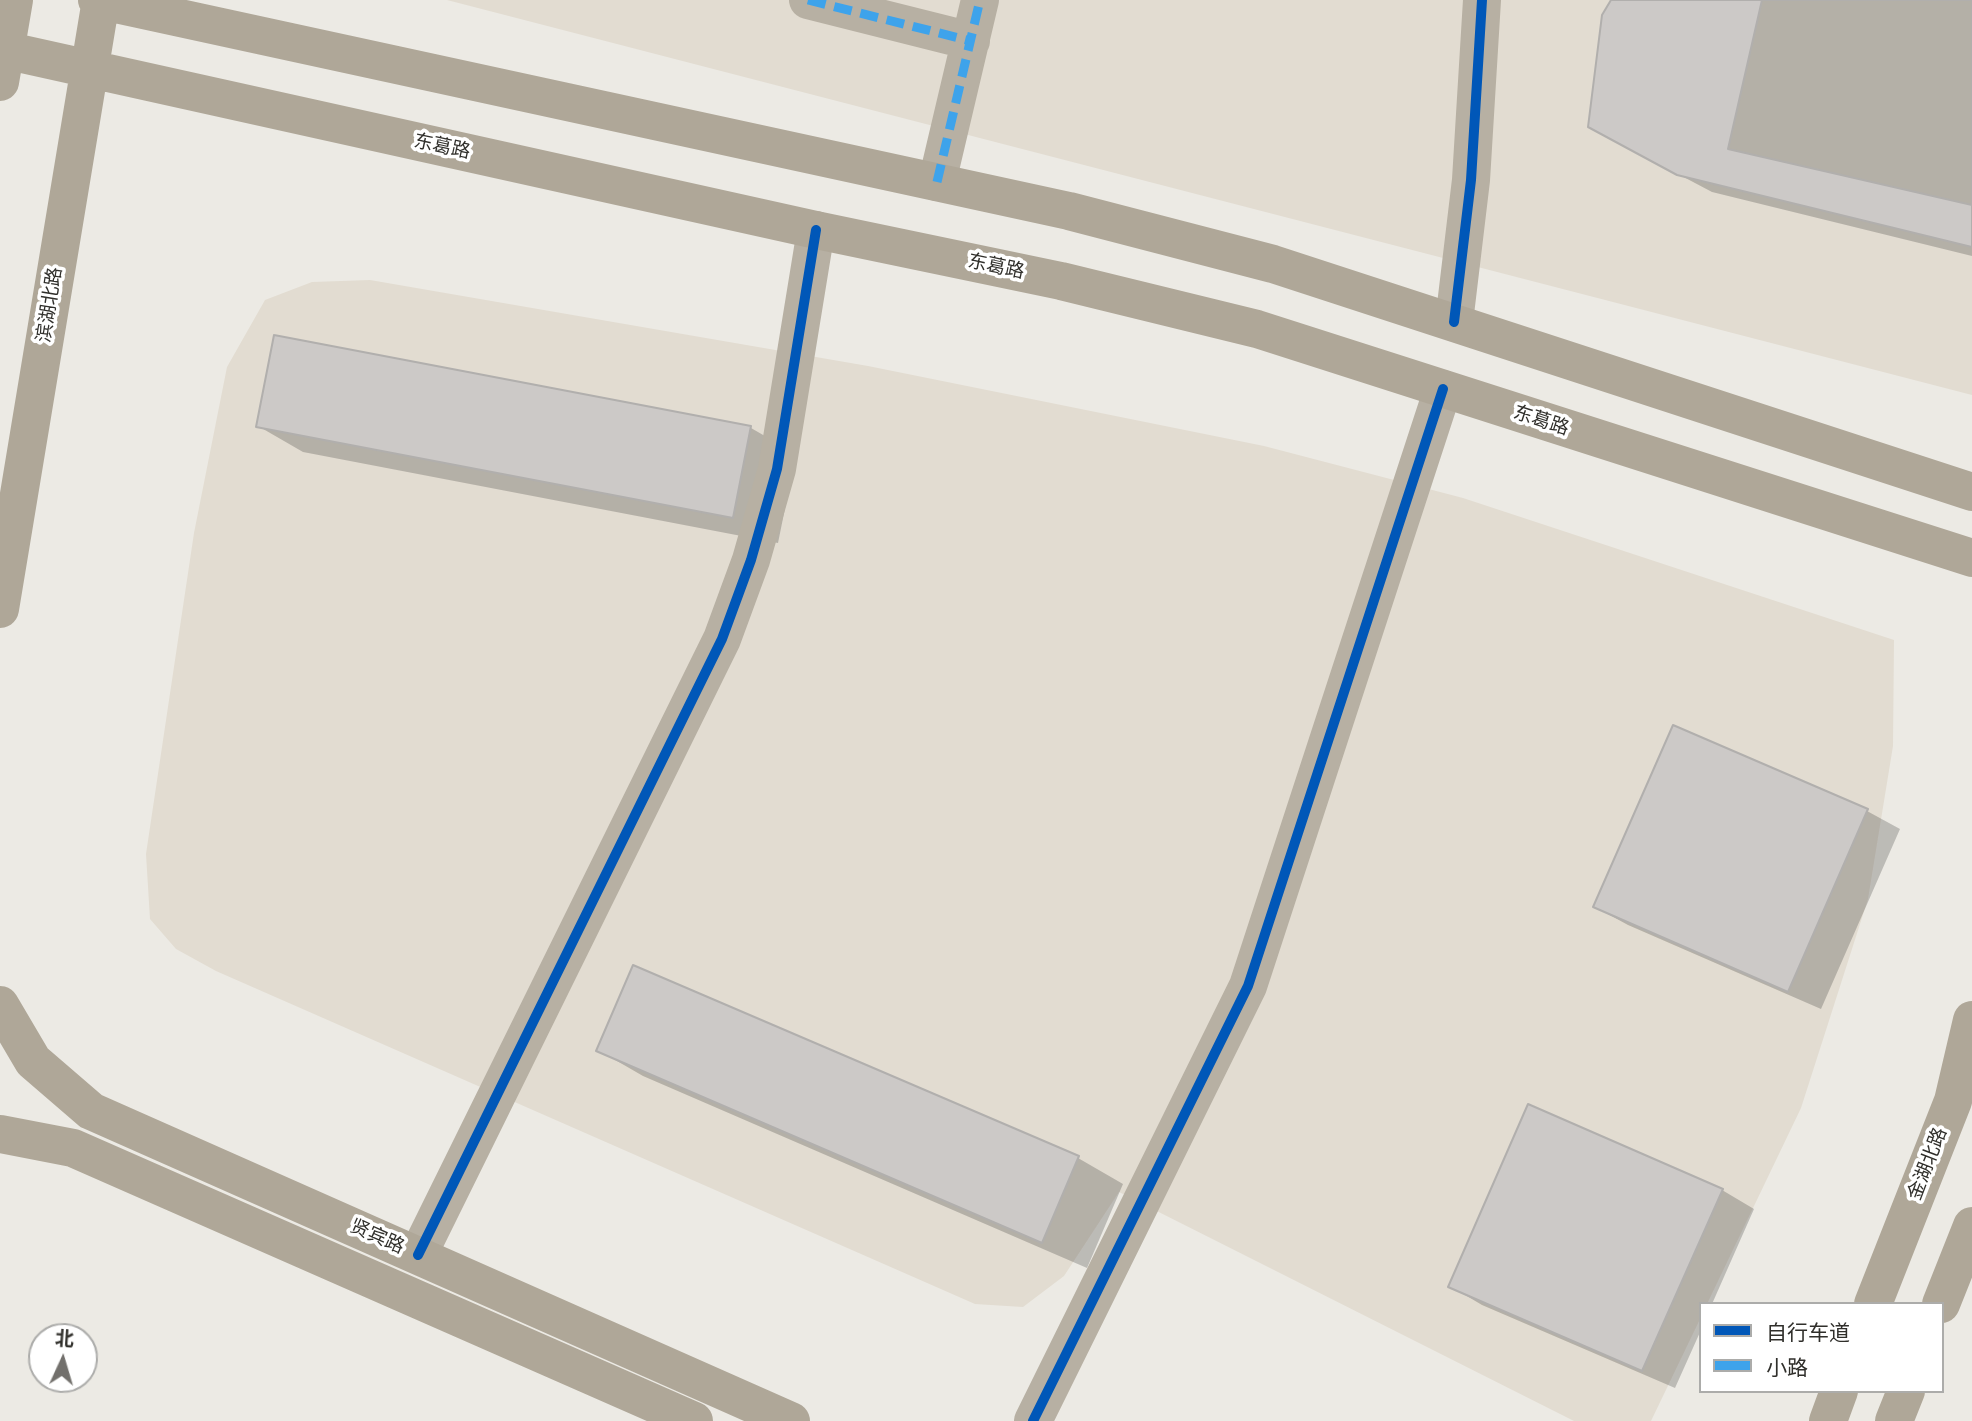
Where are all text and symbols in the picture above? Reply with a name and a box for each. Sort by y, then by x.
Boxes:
street label: 东葛路 [412,130,472,164]
street label: 东葛路 [966,250,1026,284]
street label: 滨湖北路 [33,266,67,344]
street label: 东葛路 [1510,401,1572,441]
street label: 金湖北路 [1904,1124,1952,1204]
street label: 贤宾路 [346,1215,408,1259]
legend [1699,1302,1944,1393]
text: 自行车道 [1766,1321,1850,1344]
north arrow [28,1323,98,1393]
text: 北 [54,1327,75,1350]
text: 小路 [1766,1356,1808,1379]

